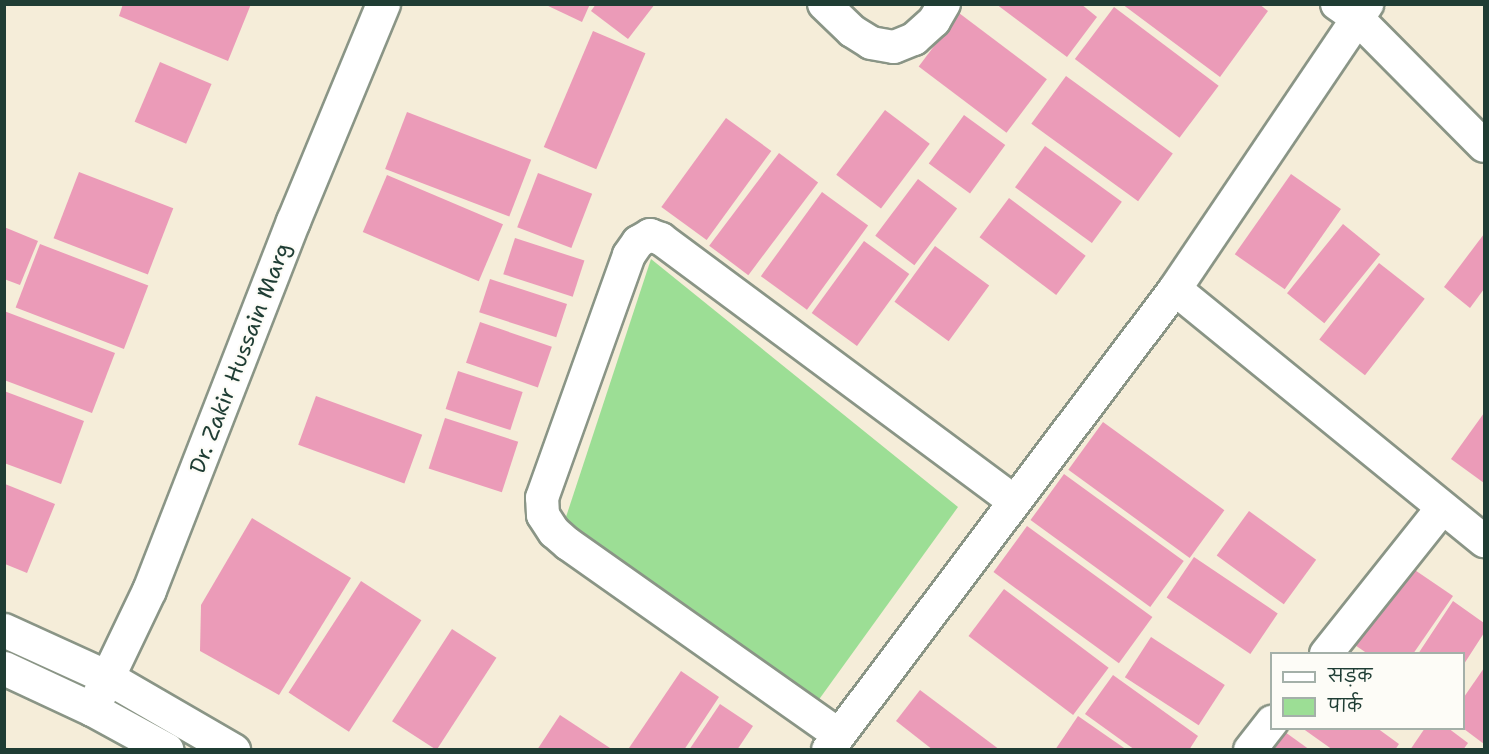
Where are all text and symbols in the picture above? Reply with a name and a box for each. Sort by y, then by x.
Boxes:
street label: Dr. Zakir Hussain Marg [184,239,296,477]
legend [1270,652,1465,730]
text: सड़क [1328,664,1372,688]
text: पार्क [1328,694,1362,718]

